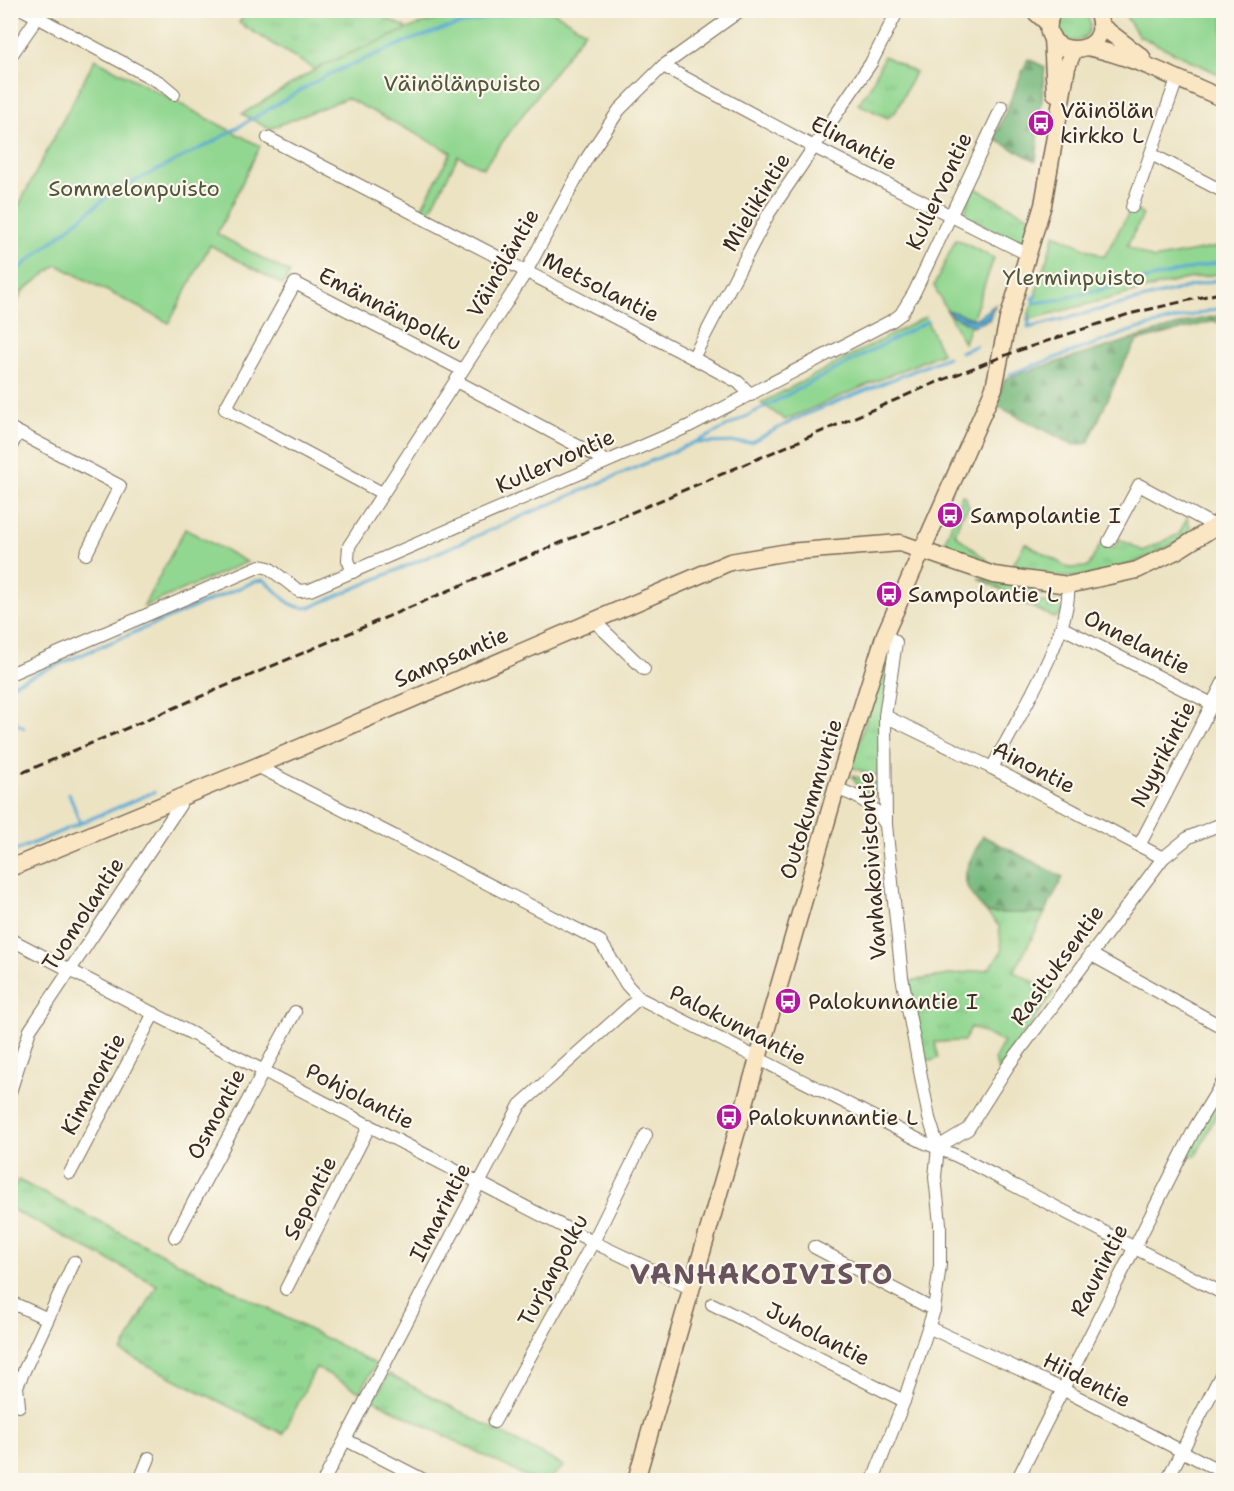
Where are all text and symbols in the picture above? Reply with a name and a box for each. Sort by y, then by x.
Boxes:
park label: Väinölänpuisto [383,69,541,98]
place label: Väinölän kirkko L [1060,96,1154,150]
bus stop icon: Väinölän kirkko L [1026,108,1056,138]
street label: Elinantie [806,109,902,177]
street label: Kullervontie [899,127,979,255]
street label: Mielikintie [715,147,797,257]
park label: Sommelonpuisto [48,174,220,203]
street label: Väinöläntie [460,203,546,323]
street label: Metsolantie [538,245,664,329]
street label: Emännänpolku [314,260,466,358]
park label: Ylerminpuisto [1003,263,1145,292]
street label: Kullervontie [491,422,619,500]
bus stop icon: Sampolantie I [935,500,965,530]
place label: Sampolantie I [970,501,1121,530]
bus stop icon: Sampolantie L [874,579,904,609]
place label: Sampolantie L [908,580,1059,609]
street label: Onnelantie [1079,603,1195,681]
street label: Sampsantie [389,620,513,694]
street label: Nyyrikintie [1124,696,1202,812]
street label: Outokummuntie [773,715,849,883]
street label: Ainontie [988,734,1080,800]
street label: Vanhakoivistontie [851,771,893,961]
street label: Tuomolantie [35,852,131,976]
street label: Rasituksentie [1003,899,1111,1031]
street label: Palokunnantie [664,978,812,1072]
bus stop icon: Palokunnantie I [773,986,803,1016]
place label: Palokunnantie I [808,987,978,1016]
street label: Kimmontie [54,1028,132,1140]
street label: Pohjolantie [301,1056,419,1136]
street label: Osmontie [180,1063,252,1165]
bus stop icon: Palokunnantie L [714,1102,744,1132]
place label: Palokunnantie L [748,1103,918,1132]
street label: Sepontie [277,1151,343,1245]
street label: Ilmarintie [403,1158,477,1266]
street label: Turjanpolku [511,1209,595,1331]
street label: Raunintie [1063,1219,1135,1321]
district label: VANHAKOIVISTO [630,1255,894,1293]
street label: Juholantie [761,1295,875,1373]
street label: Hiidentie [1038,1346,1136,1414]

